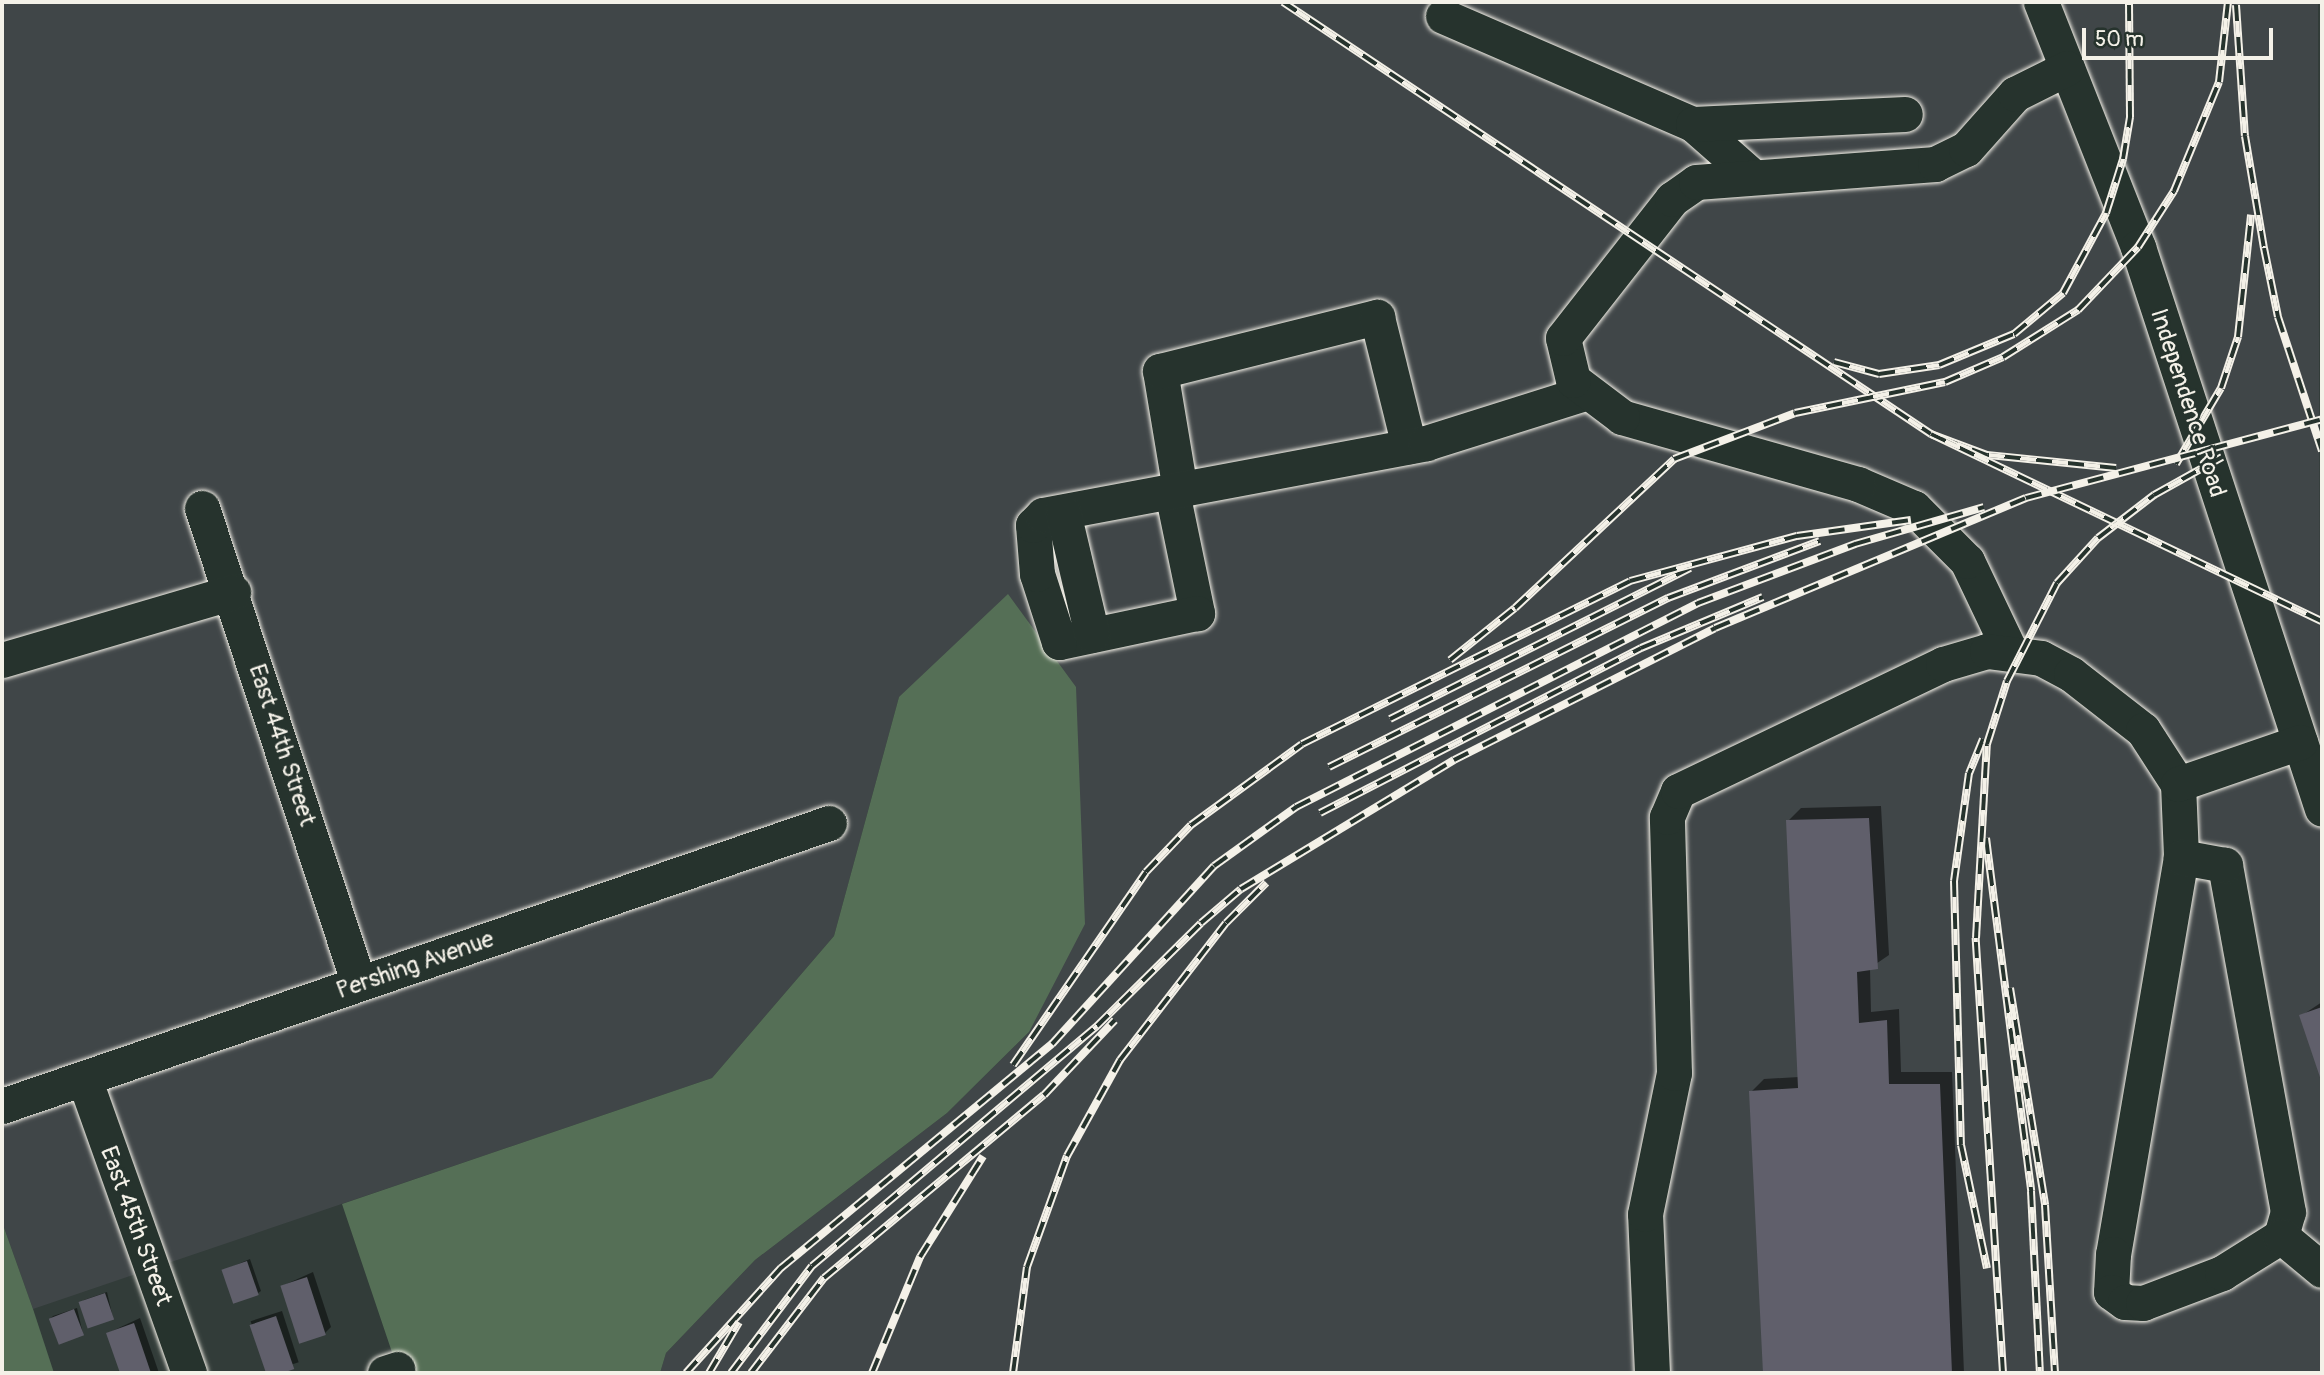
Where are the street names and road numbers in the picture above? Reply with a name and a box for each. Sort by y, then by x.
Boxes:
street label: Independence Road [2144,305,2232,501]
street label: East 44th Street [242,661,322,829]
street label: Pershing Avenue [333,925,497,1005]
street label: East 45th Street [94,1142,178,1310]

